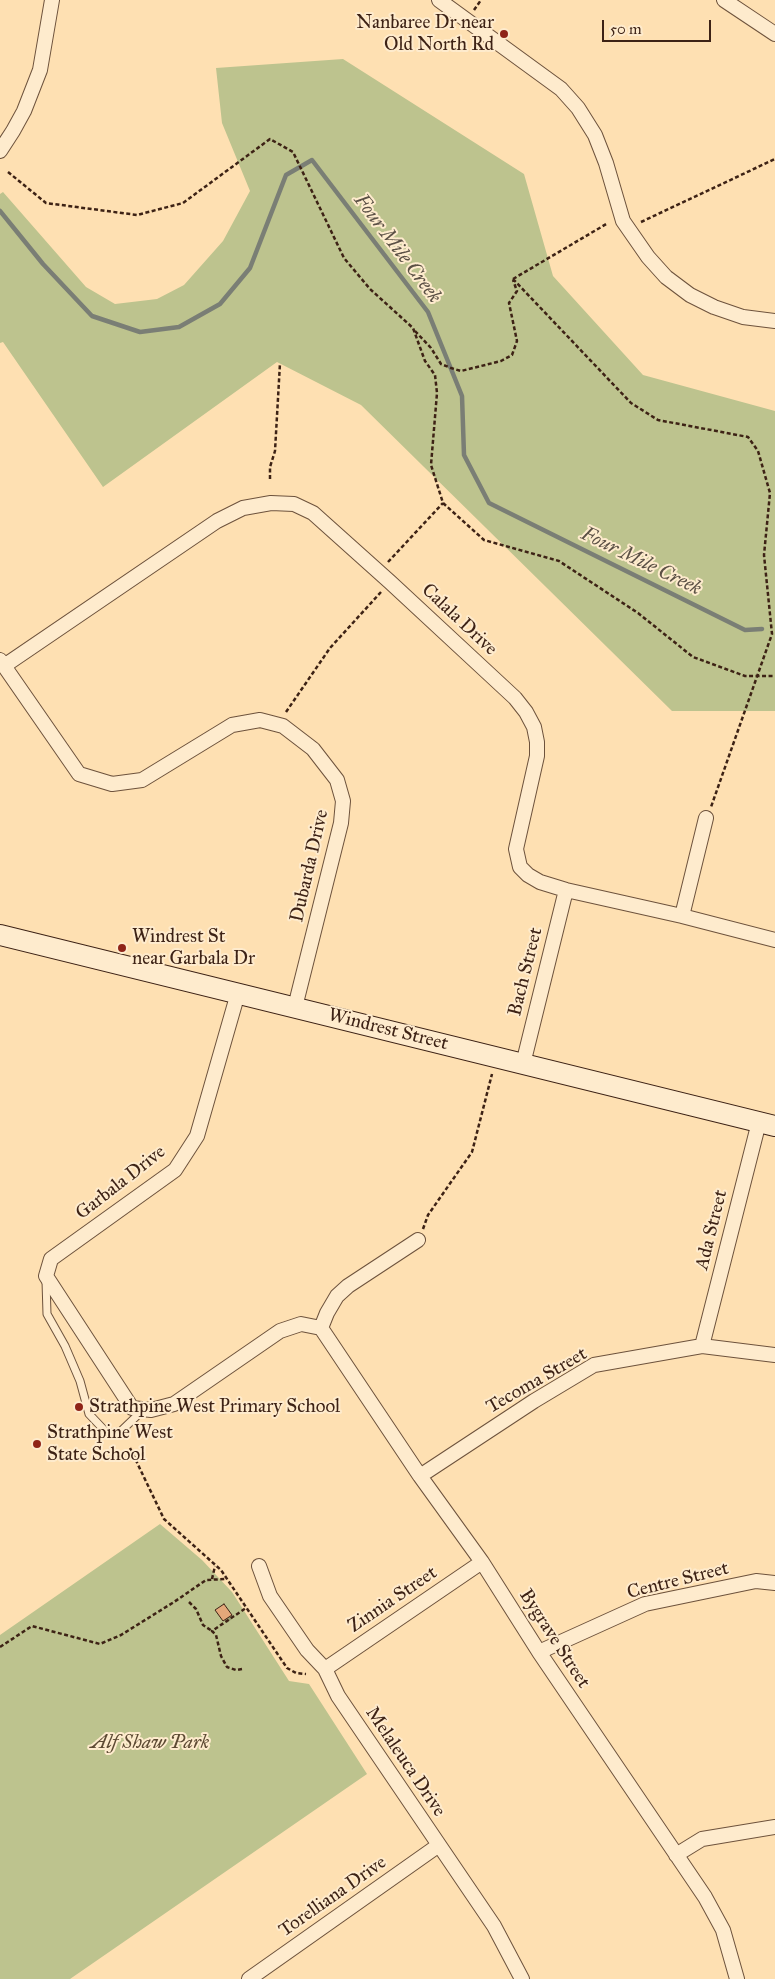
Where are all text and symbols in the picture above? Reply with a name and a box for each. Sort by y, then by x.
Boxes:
scale bar [605,10,714,42]
place label: Nanbaree Dr near Old North Rd [356,12,494,56]
text: 50 m [610,20,642,38]
marker: Nanbaree Dr near Old North Rd [498,28,510,40]
water label: Four Mile Creek [348,190,446,308]
water label: Four Mile Creek [577,523,705,601]
street label: Calala Drive [416,579,502,661]
street label: Dubarda Drive [286,807,334,925]
street label: Bach Street [504,925,548,1019]
place label: Windrest St near Garbala Dr [132,926,255,970]
marker: Windrest St near Garbala Dr [116,942,128,954]
street label: Windrest Street [326,1004,450,1056]
street label: Garbala Drive [72,1141,170,1225]
street label: Ada Street [691,1188,733,1272]
street label: Tecoma Street [483,1343,591,1419]
place label: Strathpine West Primary School [89,1396,340,1418]
marker: Strathpine West Primary School [73,1401,85,1413]
place label: Strathpine West State School [47,1422,173,1466]
marker: Strathpine West State School [31,1438,43,1450]
street label: Centre Street [625,1557,731,1605]
street label: Zinnia Street [344,1562,442,1638]
street label: Bygrave Street [514,1585,594,1693]
street label: Melaleuca Drive [360,1703,450,1821]
park label: Alf Shaw Park [91,1732,209,1754]
street label: Torelliana Drive [275,1852,391,1942]

